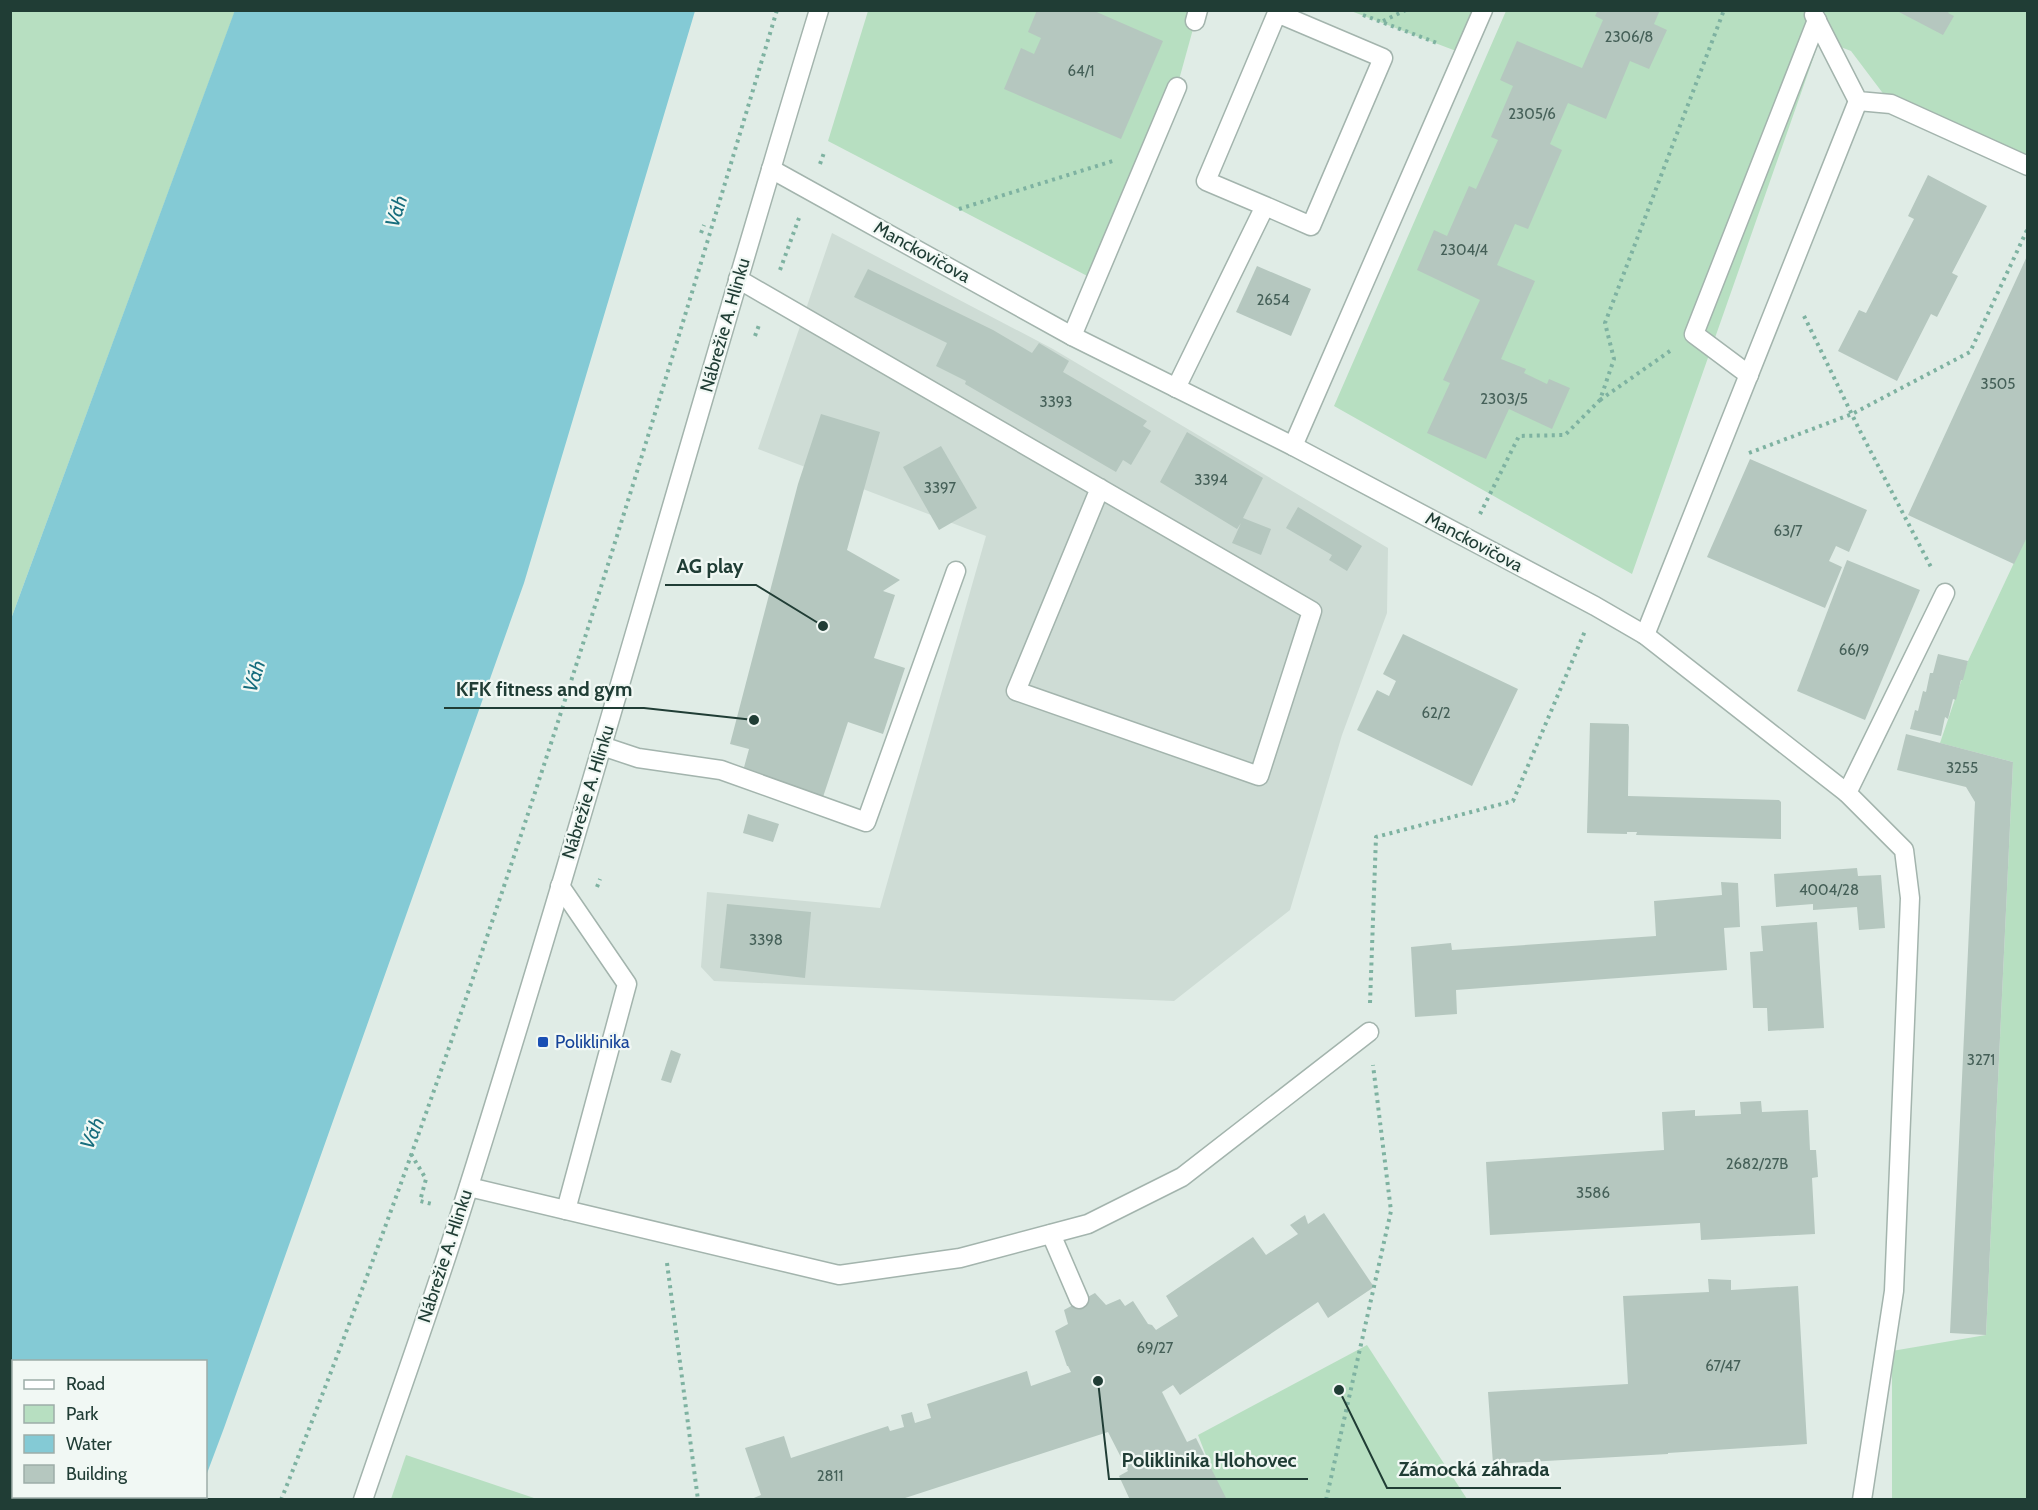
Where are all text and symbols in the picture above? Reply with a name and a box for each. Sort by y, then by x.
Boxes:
house number: 2306/8 [1605,28,1653,46]
house number: 64/1 [1068,62,1094,80]
house number: 2305/6 [1508,105,1556,123]
water label: Váh [380,192,412,230]
street label: Manckovičova [870,216,974,288]
house number: 2304/4 [1440,241,1488,259]
street label: Nábrežie A. Hlinku [695,255,755,395]
house number: 2654 [1256,291,1290,309]
house number: 3505 [1981,375,2015,393]
house number: 2303/5 [1480,390,1528,408]
house number: 3393 [1040,393,1072,411]
house number: 3394 [1194,471,1228,489]
house number: 3397 [924,479,957,497]
street label: Manckovičova [1422,507,1527,577]
house number: 63/7 [1773,522,1803,540]
callout: AG play [665,547,756,585]
text: AG play [676,554,744,578]
house number: 66/9 [1839,641,1869,659]
water label: Váh [238,657,270,695]
callout: KFK fitness and gym [444,670,644,708]
text: KFK fitness and gym [456,677,632,701]
house number: 62/2 [1421,704,1451,722]
street label: Nábrežie A. Hlinku [557,723,619,861]
house number: 3255 [1946,759,1978,777]
house number: 4004/28 [1799,881,1859,899]
house number: 3398 [749,931,783,949]
place label: Poliklinika [555,1031,630,1053]
marker: Poliklinika [536,1035,550,1049]
house number: 3271 [1967,1051,1995,1069]
water label: Váh [75,1114,109,1152]
house number: 2682/27B [1726,1155,1788,1173]
house number: 3586 [1576,1184,1610,1202]
street label: Nábrežie A. Hlinku [413,1187,477,1325]
house number: 69/27 [1137,1339,1174,1357]
house number: 67/47 [1705,1357,1741,1375]
legend [12,1360,207,1498]
text: Road [66,1373,105,1395]
text: Park [66,1403,99,1425]
text: Water [66,1433,112,1455]
callout: Poliklinika Hlohovec [1109,1441,1308,1479]
text: Poliklinika Hlohovec [1121,1448,1297,1472]
callout: Zámocká záhrada [1387,1450,1561,1488]
text: Zámocká záhrada [1399,1457,1549,1481]
text: Building [66,1463,128,1485]
house number: 2811 [817,1467,843,1485]

